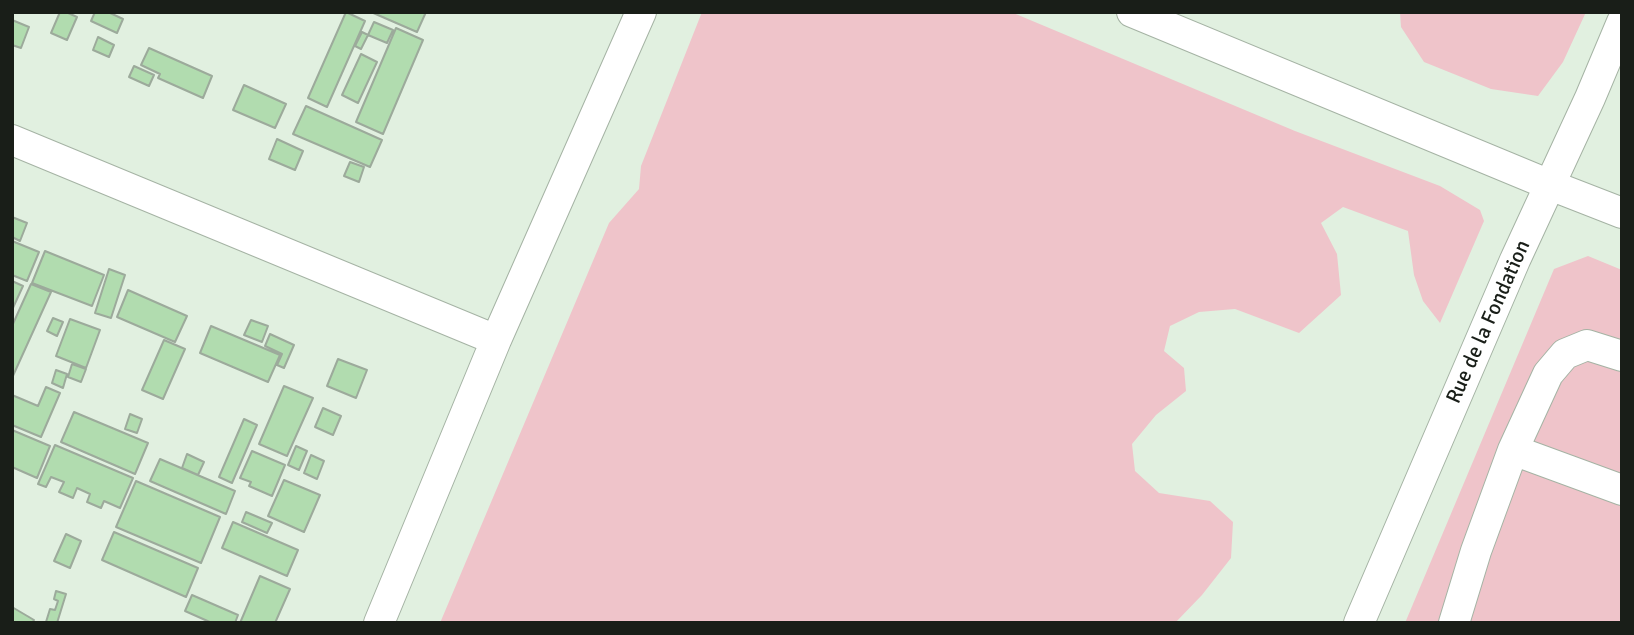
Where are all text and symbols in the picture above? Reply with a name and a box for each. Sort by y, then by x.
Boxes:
street label: Rue de la Fondation [1442,236,1536,408]

